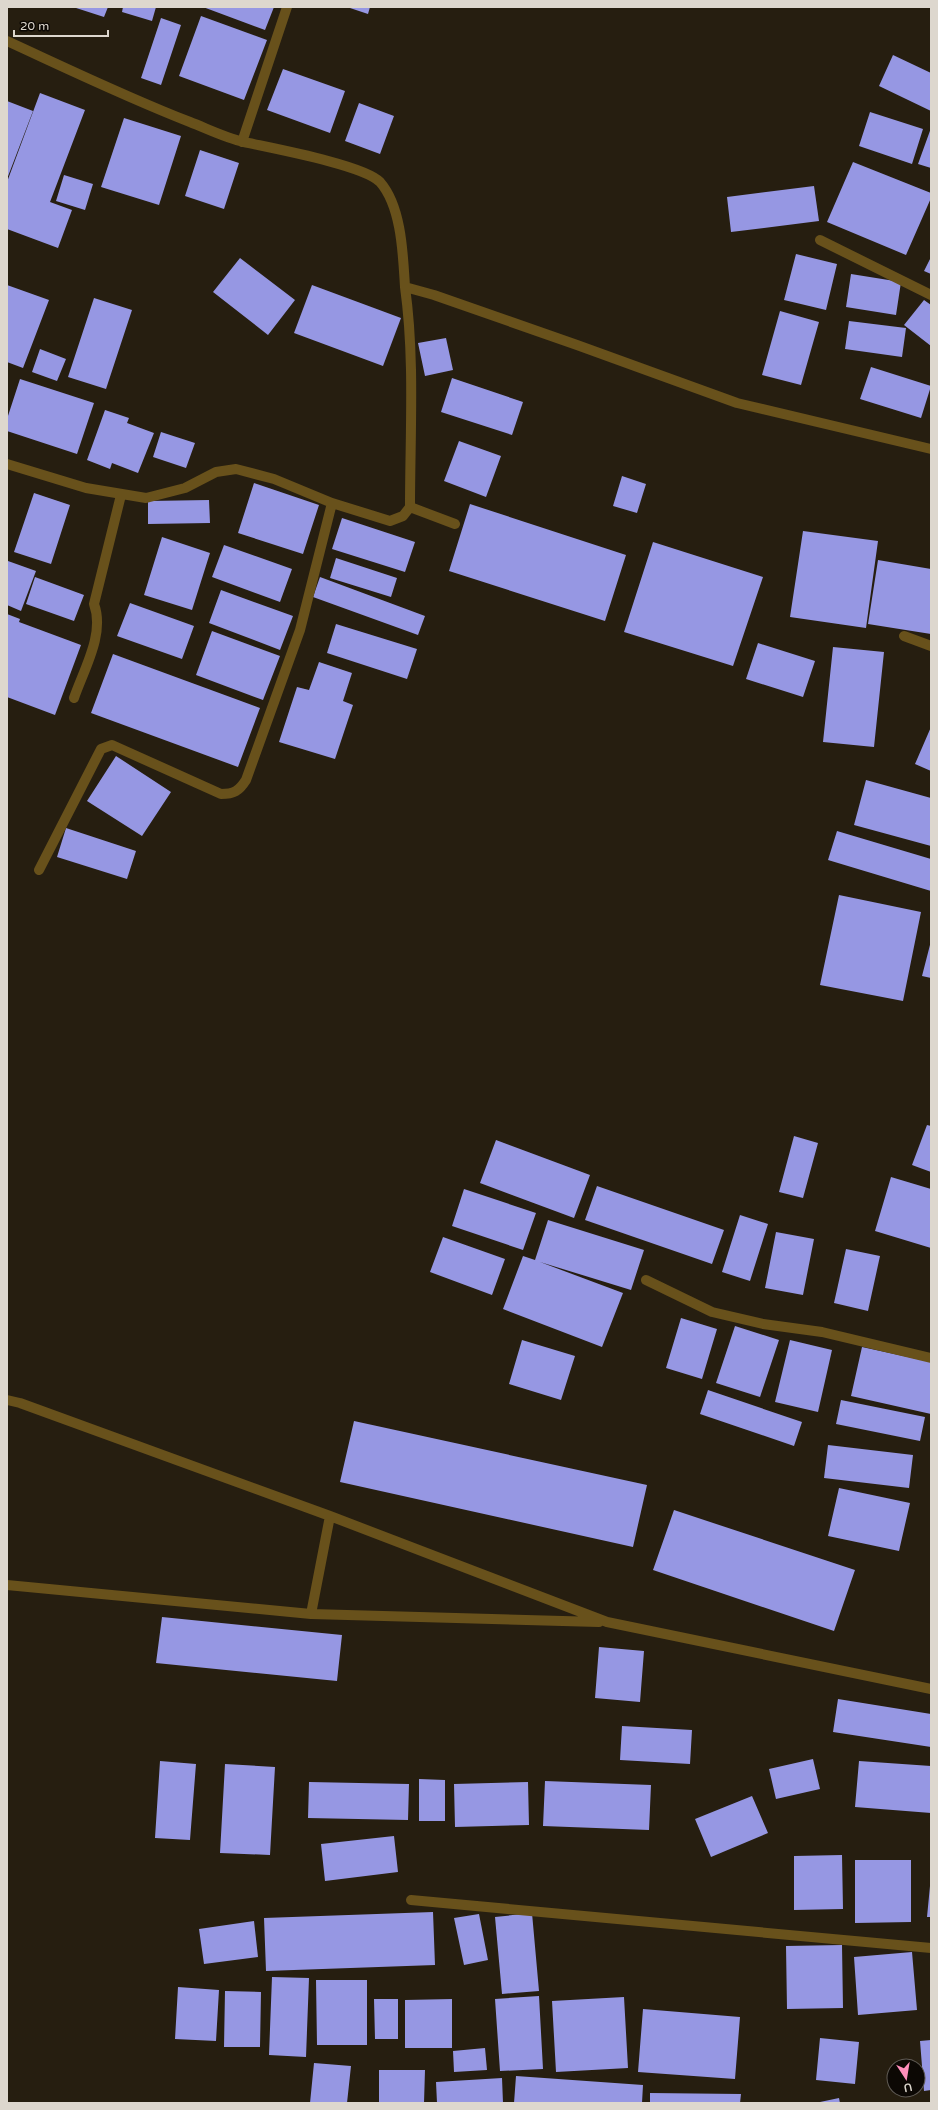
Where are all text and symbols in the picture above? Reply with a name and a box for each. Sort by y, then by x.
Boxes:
scale bar [14,12,108,38]
text: 20 m [20,19,49,33]
north arrow [886,2058,926,2098]
text: U [903,2080,913,2095]

